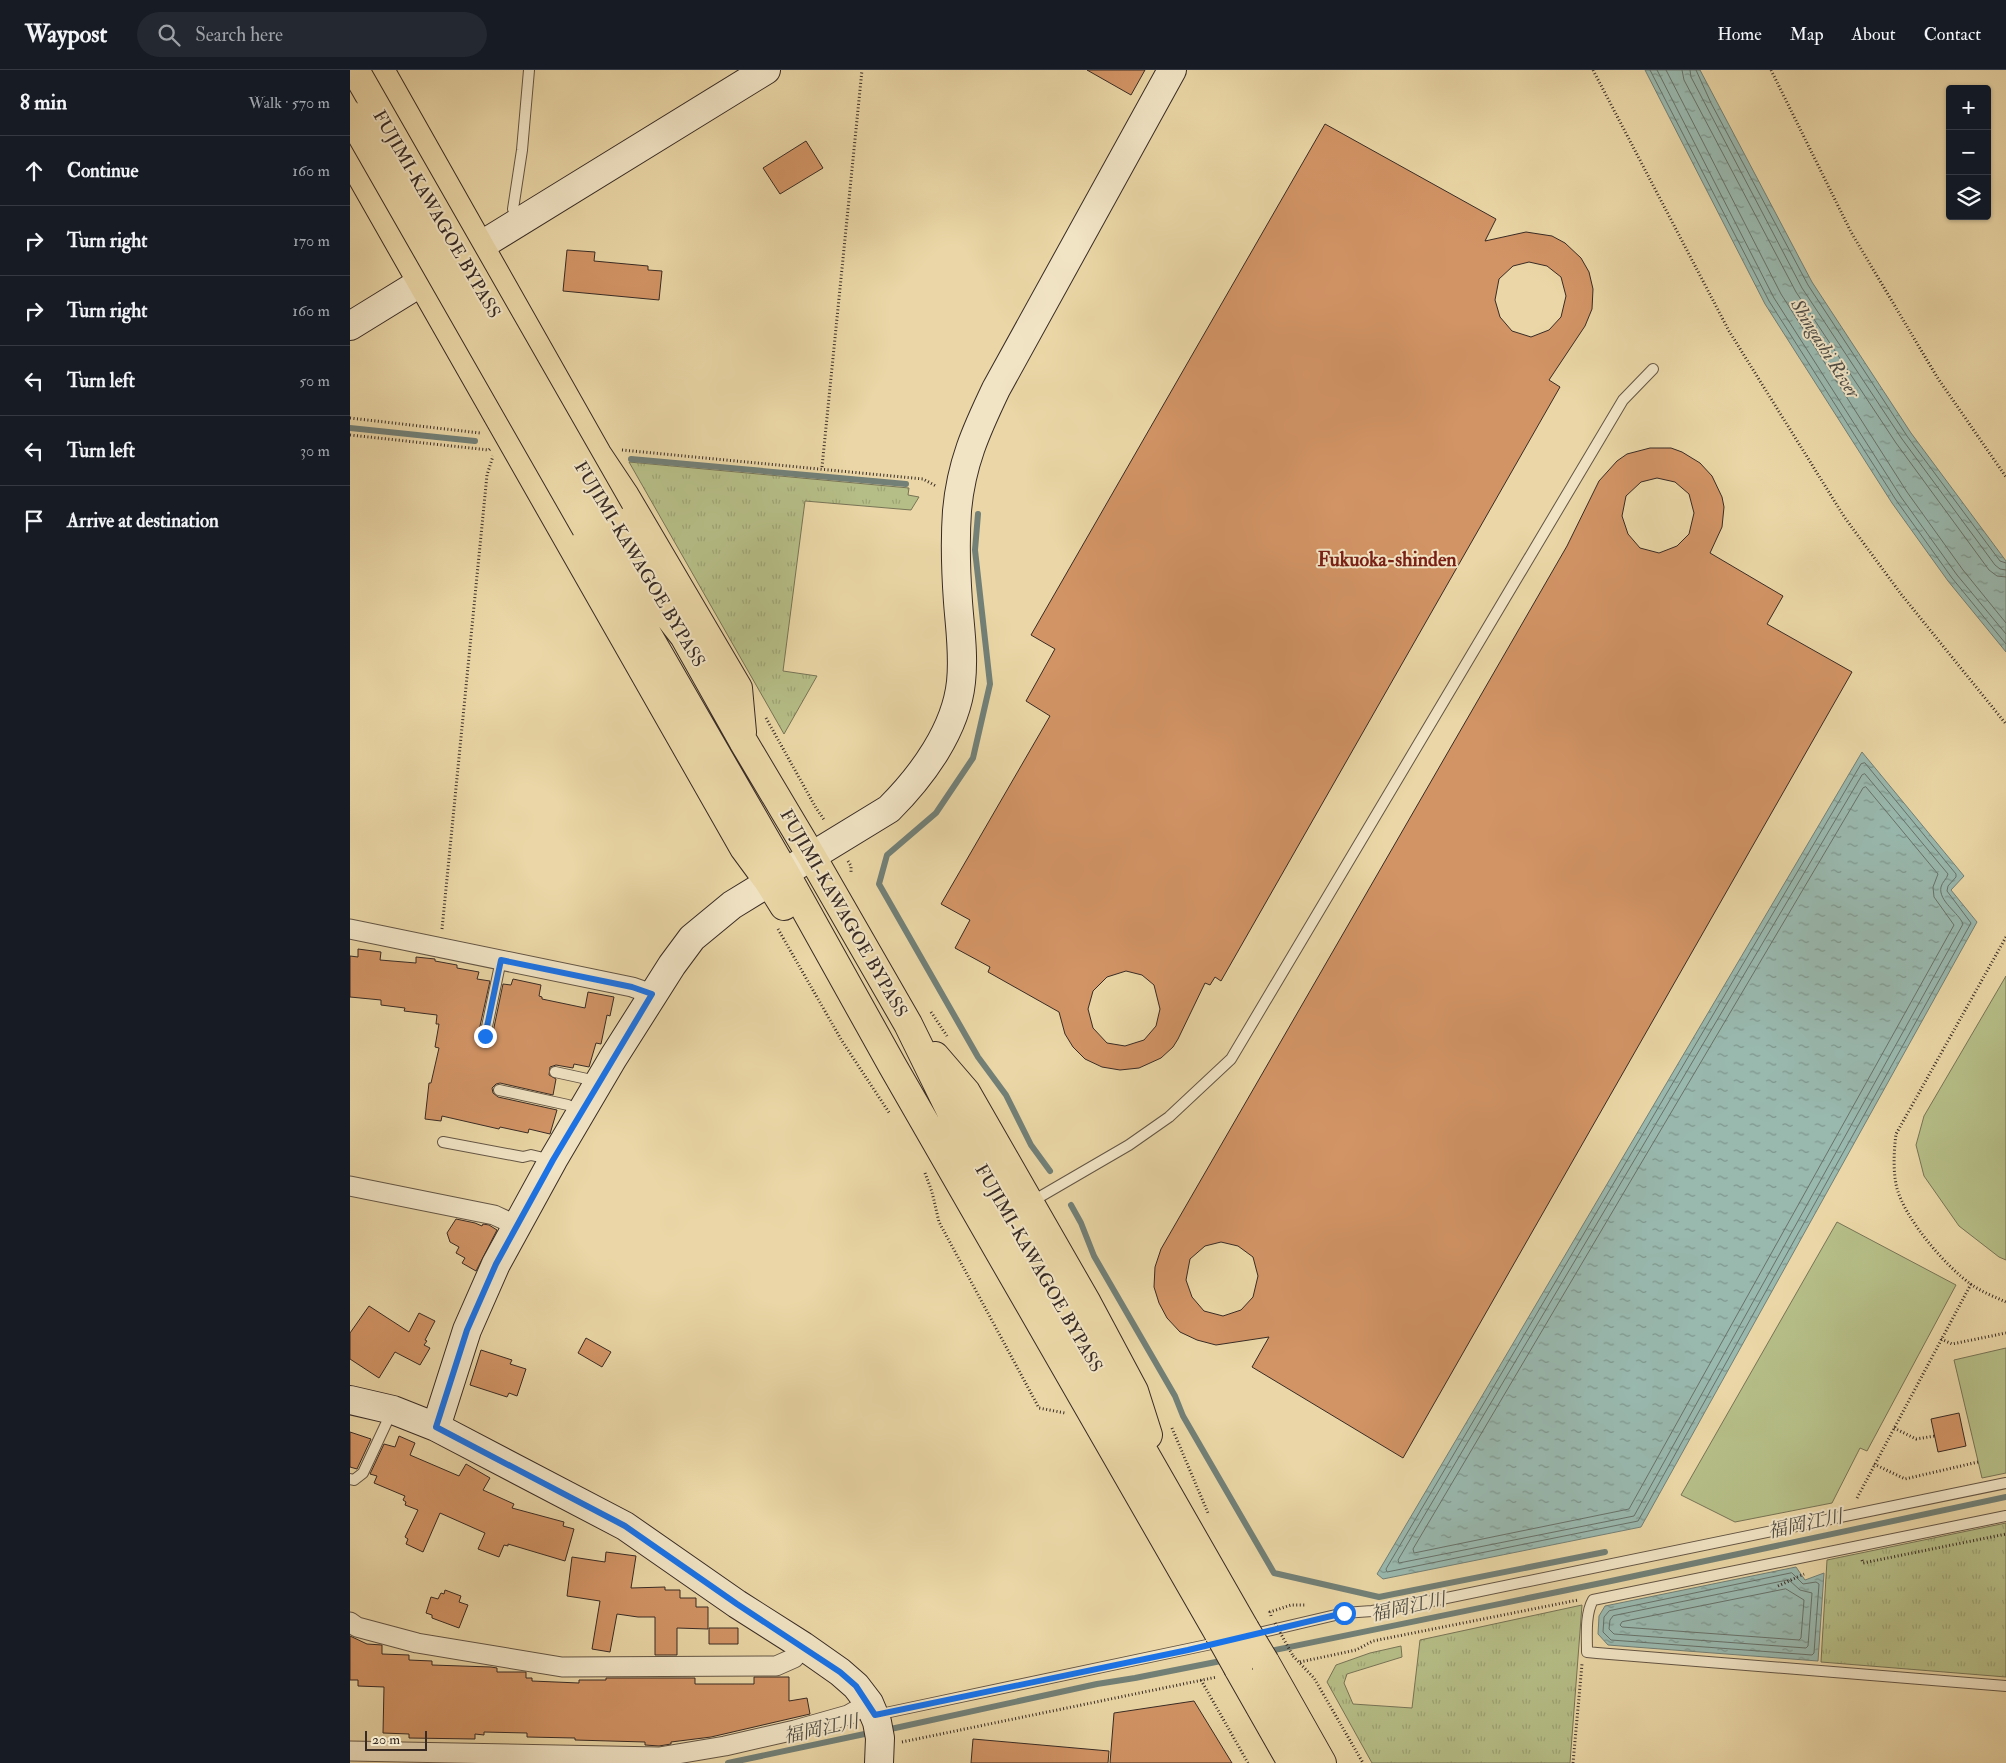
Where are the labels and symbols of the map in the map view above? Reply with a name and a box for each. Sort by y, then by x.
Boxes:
street label: FUJIMI-KAWAGOE BYPASS [367,106,506,322]
water label: Shingashi River [1785,294,1866,403]
street label: FUJIMI-KAWAGOE BYPASS [569,457,710,672]
district label: Fukuoka-shinden [1317,547,1457,572]
street label: FUJIMI-KAWAGOE BYPASS [774,805,913,1021]
route end [474,1025,497,1048]
street label: FUJIMI-KAWAGOE BYPASS [969,1160,1108,1376]
water label: 福岡江川 [1766,1504,1847,1544]
water label: 福岡江川 [1369,1587,1450,1627]
route start [1333,1602,1356,1625]
water label: 福岡江川 [782,1709,863,1749]
scale bar [365,1728,428,1751]

